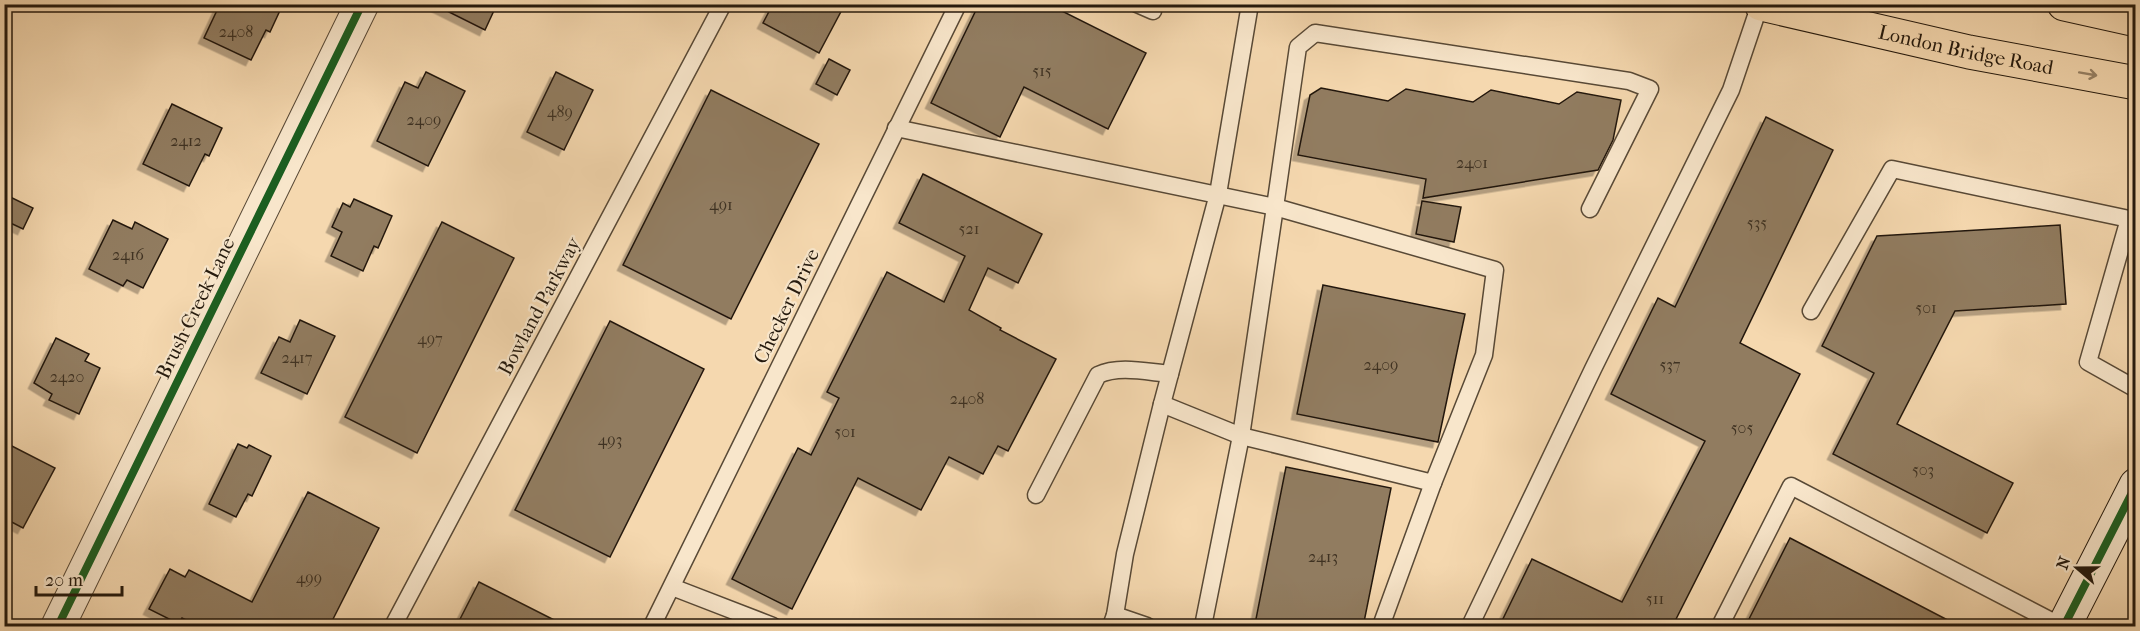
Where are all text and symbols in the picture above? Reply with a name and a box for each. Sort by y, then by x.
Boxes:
street label: London Bridge Road [1876,20,2056,80]
house number: 2408 [219,22,253,41]
house number: 515 [1032,61,1052,80]
one-way arrow [2078,69,2098,80]
house number: 489 [547,102,573,121]
house number: 2409 [407,110,441,129]
house number: 2412 [170,131,202,150]
house number: 2401 [1456,153,1488,172]
house number: 491 [709,195,733,214]
house number: 535 [1747,213,1767,232]
house number: 521 [959,219,979,238]
street label: Bowland Parkway [493,232,586,379]
street label: Brush Creek Lane [151,234,240,383]
house number: 2416 [112,245,144,264]
street label: Checker Drive [749,245,824,367]
house number: 501 [1915,298,1937,317]
house number: 497 [417,329,443,348]
house number: 2417 [281,348,313,367]
house number: 2409 [1364,355,1398,374]
house number: 537 [1659,355,1681,374]
house number: 2420 [50,367,84,386]
house number: 2408 [950,389,984,408]
house number: 505 [1731,418,1753,437]
house number: 501 [834,422,856,441]
house number: 493 [598,430,622,449]
house number: 503 [1912,460,1934,479]
north arrow [2047,538,2107,598]
house number: 2413 [1308,547,1338,566]
text: N [2052,553,2075,572]
scale bar [36,559,122,597]
house number: 499 [296,568,322,587]
text: 20 m [45,570,83,591]
house number: 511 [1646,589,1664,608]

